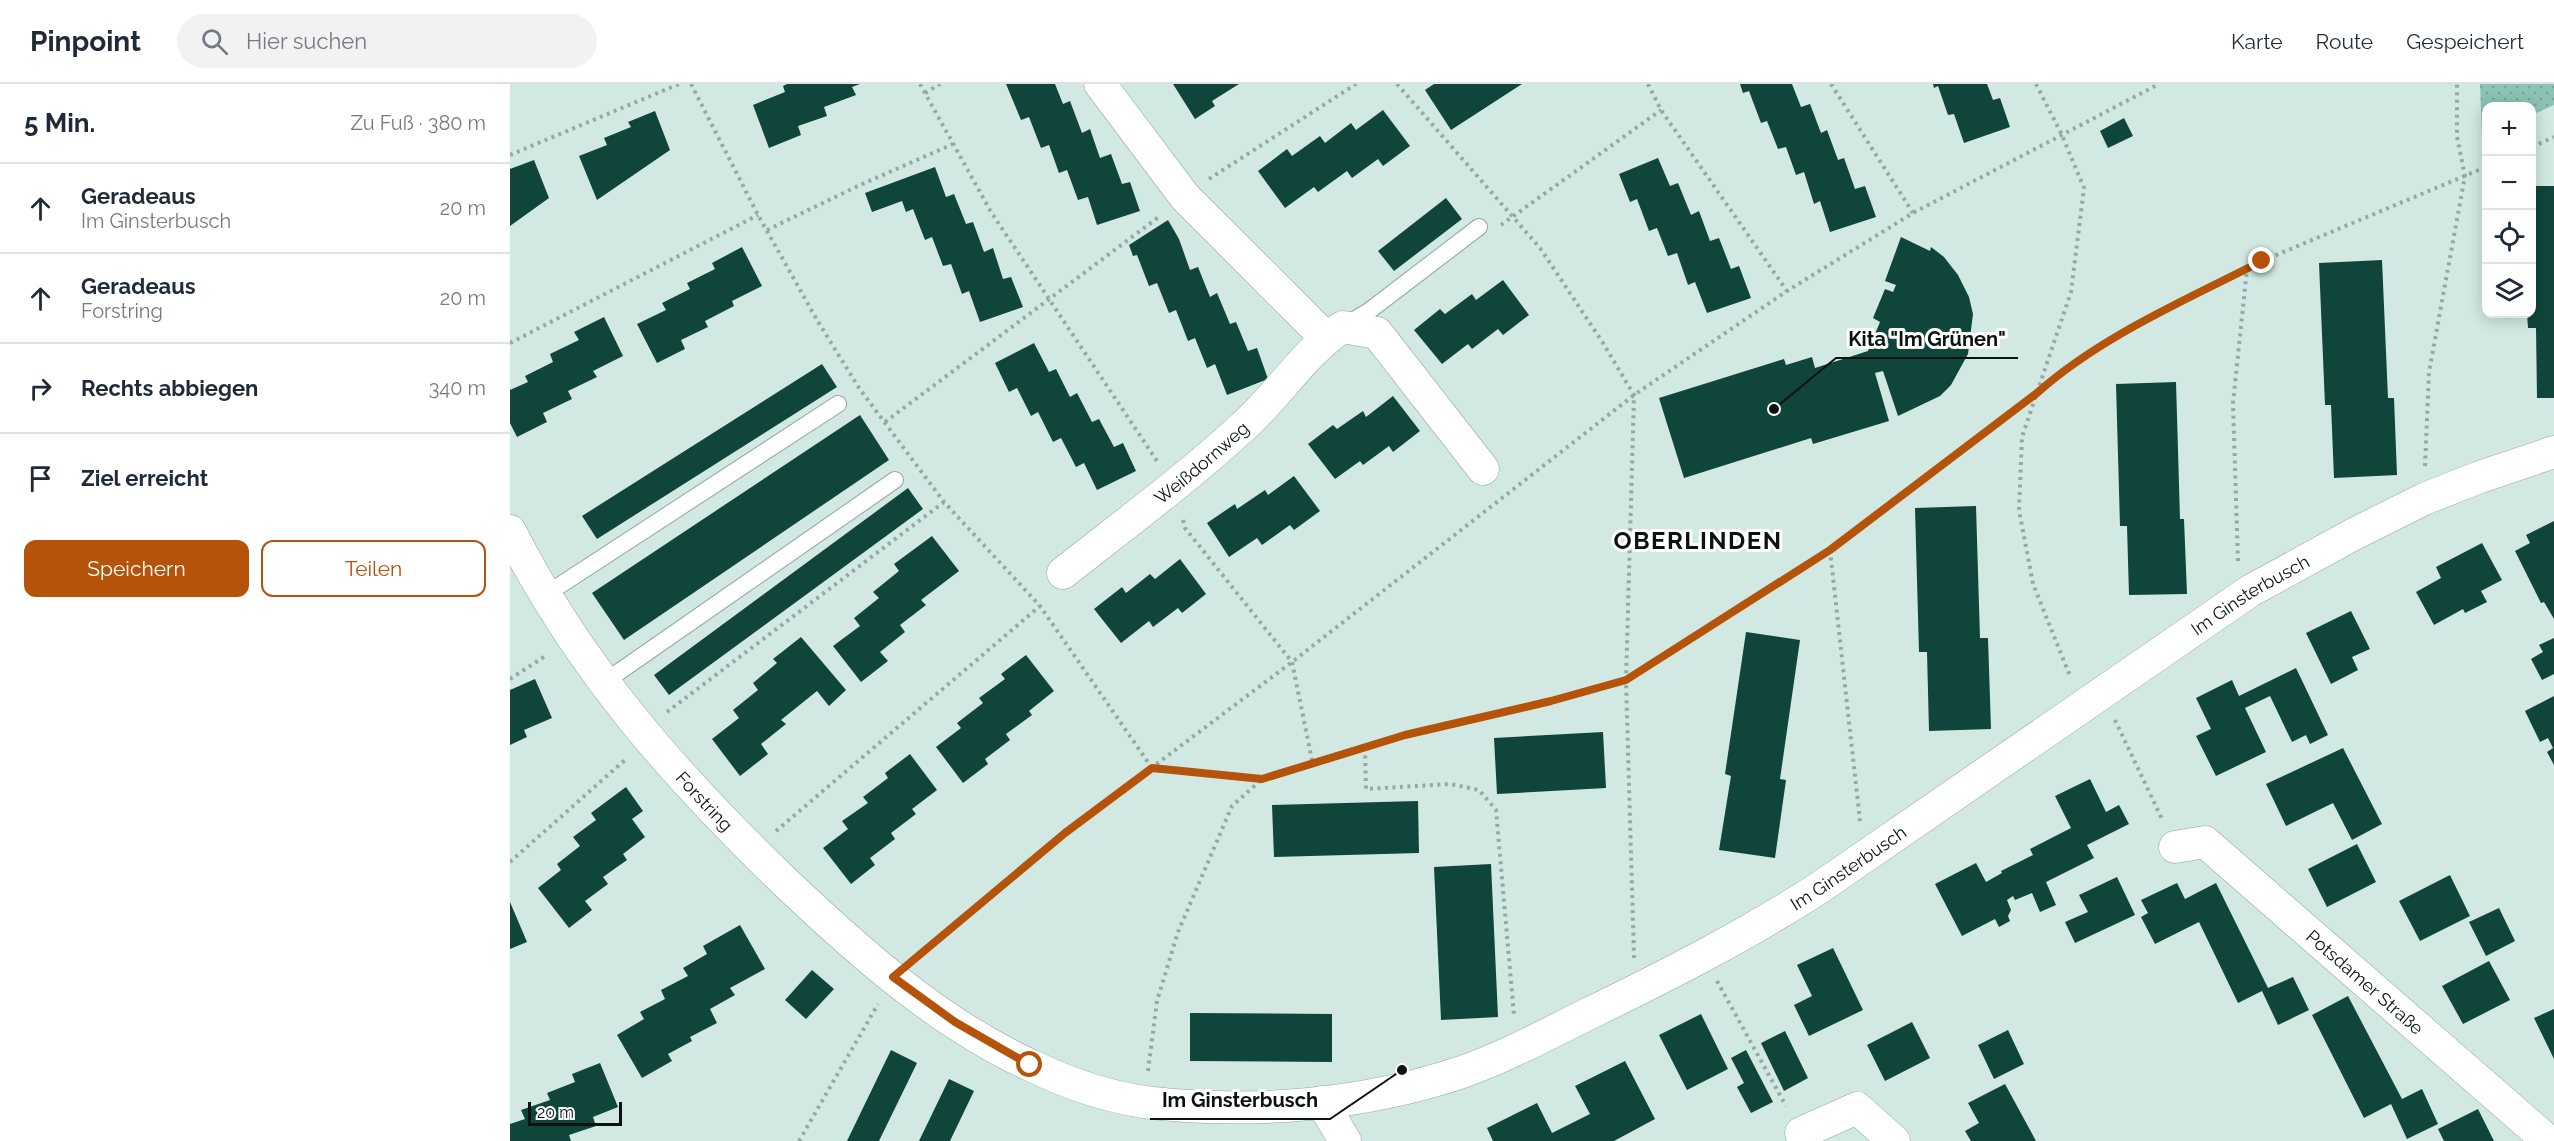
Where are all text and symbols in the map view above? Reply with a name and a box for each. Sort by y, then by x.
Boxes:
search box [177,14,597,68]
text: Pinpoint [30,25,141,58]
icon: search [198,25,231,58]
text: Hier suchen [246,28,367,54]
text: Karte [2231,29,2283,54]
text: Route [2316,29,2373,54]
text: Gespeichert [2406,29,2524,54]
map controls [2482,102,2536,318]
button: + [2482,102,2536,156]
text: 5 Min. [24,108,95,138]
text: Zu Fuß · 380 m [350,111,486,135]
button: − [2482,156,2536,210]
text: Geradeaus [81,183,196,209]
icon: ahead [24,192,57,225]
text: 20 m [440,196,486,220]
text: Im Ginsterbusch [81,209,231,233]
button: locate [2482,210,2536,264]
route end [2248,247,2274,273]
button: layers [2482,264,2536,318]
text: Geradeaus [81,273,196,299]
icon: ahead [24,282,57,315]
text: 20 m [440,286,486,310]
text: Forstring [81,299,163,323]
callout: Kita "Im Grünen" [1836,320,2018,358]
text: Kita "Im Grünen" [1848,327,2006,351]
icon: right [24,372,57,405]
text: Rechts abbiegen [81,375,258,401]
text: 340 m [429,376,486,400]
street label: Weißdornweg [1150,417,1253,508]
icon: arrive [24,462,57,495]
text: Ziel erreicht [81,465,208,491]
district label: OBERLINDEN [1614,526,1782,555]
button: Speichern [24,540,249,597]
button: Teilen [261,540,486,597]
street label: Im Ginsterbusch [2187,550,2313,639]
street label: Forstring [672,767,738,835]
street label: Im Ginsterbusch [1786,821,1910,914]
street label: Potsdamer Straße [2302,925,2428,1039]
route start [1016,1051,1042,1077]
callout: Im Ginsterbusch [1150,1081,1330,1119]
text: Im Ginsterbusch [1162,1088,1318,1112]
scale bar [528,1099,622,1126]
text: 20 m [537,1103,574,1122]

